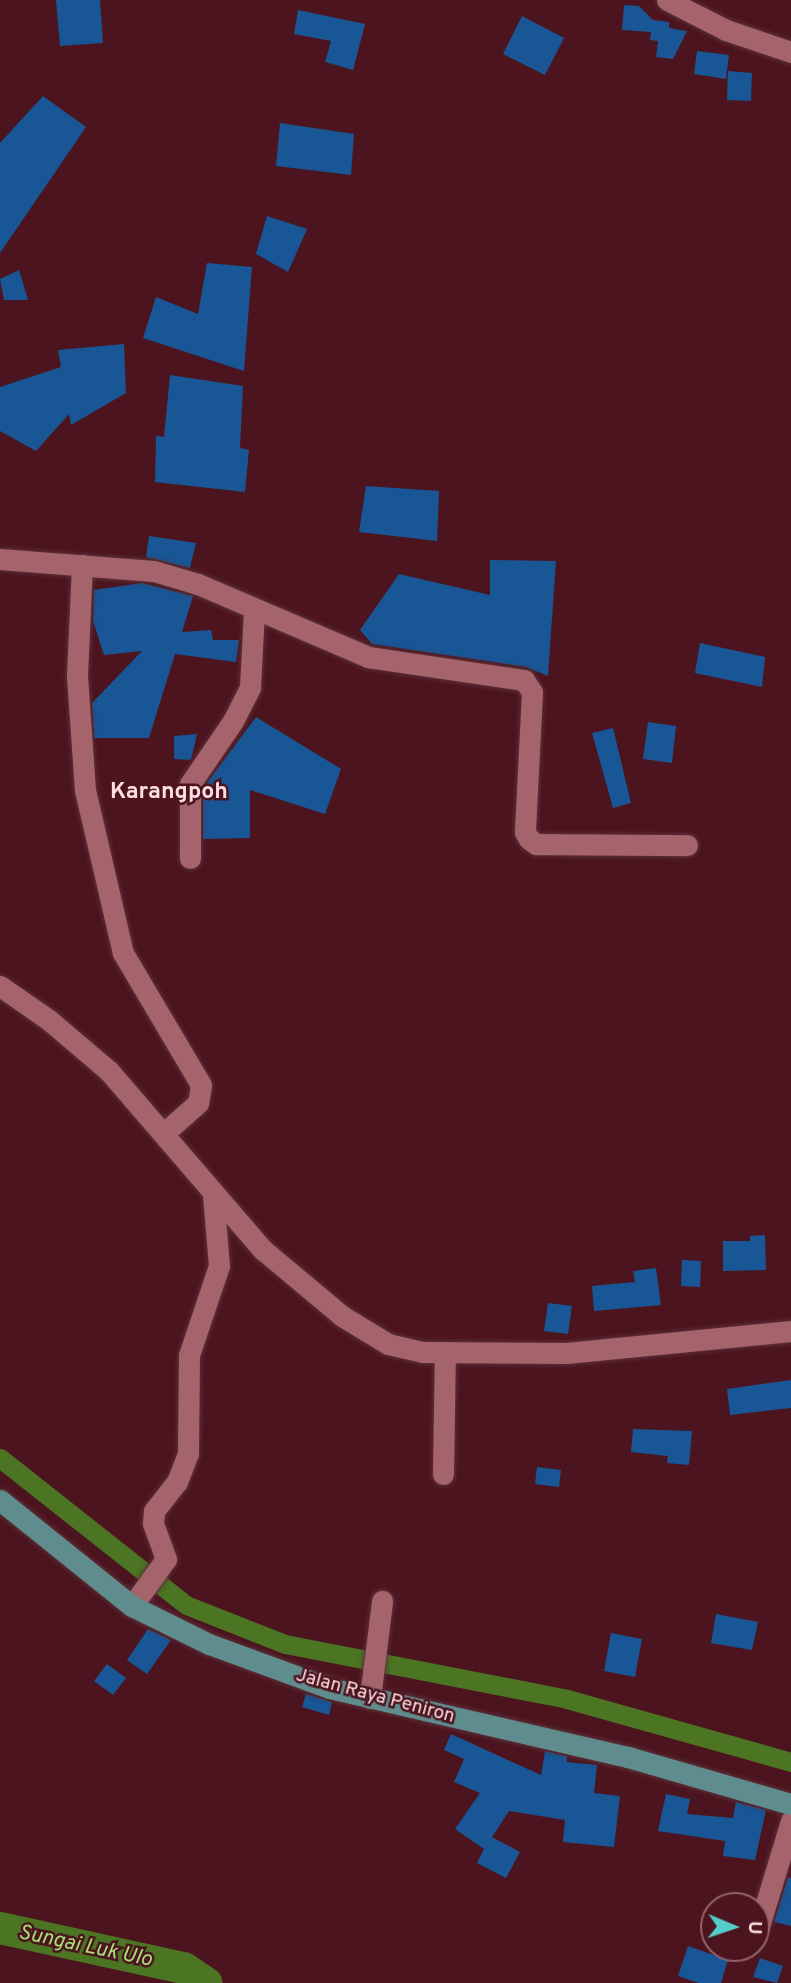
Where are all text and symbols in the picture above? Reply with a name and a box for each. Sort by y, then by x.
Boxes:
district label: Karangpoh [110,779,228,807]
street label: Jalan Raya Peniron [293,1665,457,1729]
north arrow [700,1892,770,1962]
text: U [742,1920,766,1935]
water label: Sungai Luk Ulo [16,1921,154,1973]

